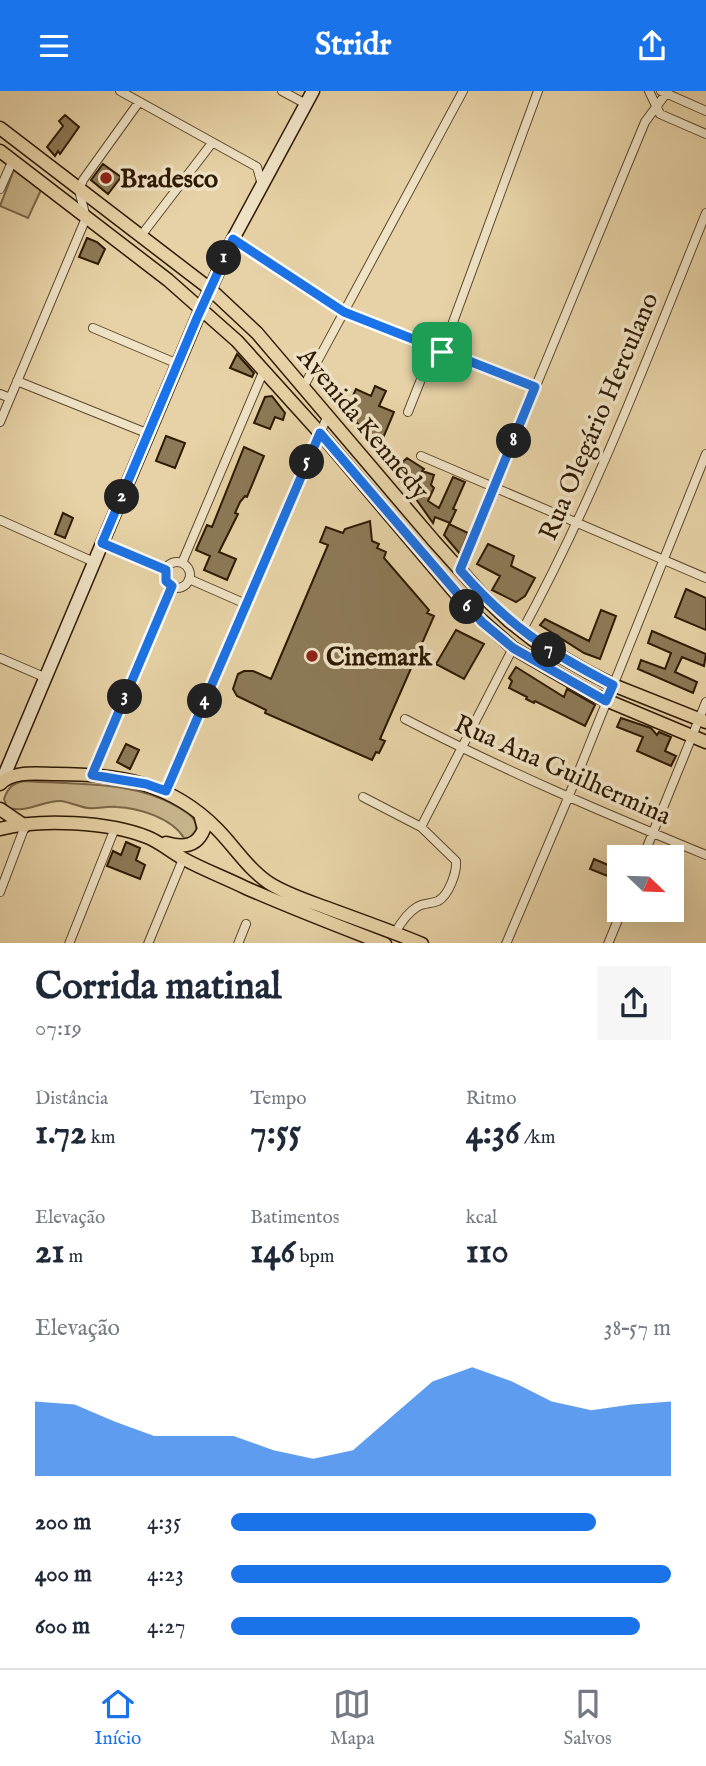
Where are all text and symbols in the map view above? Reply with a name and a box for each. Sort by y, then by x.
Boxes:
text: Stridr [315,25,391,66]
icon: menu [35,27,73,65]
icon: share [633,27,671,65]
place label: Bradesco [120,163,218,196]
marker: Bradesco [98,170,114,186]
pin: 1 [206,241,242,275]
text: 1 [220,245,227,269]
street label: Rua Olegário Herculano [532,288,667,546]
pin [412,322,472,382]
icon: arrive [423,333,461,371]
street label: Avenida Kennedy [289,340,436,507]
pin: 8 [496,423,532,459]
text: 8 [510,428,517,452]
pin: 5 [290,445,324,479]
text: 5 [303,449,310,473]
pin: 2 [104,479,140,515]
text: 2 [117,484,126,508]
pin: 6 [449,589,484,625]
text: 6 [462,594,471,618]
pin: 7 [532,633,566,667]
text: 7 [544,637,553,661]
place label: Cinemark [326,641,433,674]
marker: Cinemark [304,648,320,664]
pin: 3 [108,679,142,715]
pin: 4 [188,683,222,719]
text: 3 [121,684,128,708]
text: 4 [200,688,209,712]
street label: Rua Ana Guilhermina [449,708,677,833]
north arrow [607,845,684,922]
map controls [607,845,684,922]
text: Corrida matinal [35,964,281,1012]
button: share [597,966,671,1040]
text: 07:19 [35,1014,82,1043]
text: Distância [35,1087,108,1111]
text: Tempo [250,1087,306,1111]
text: Ritmo [466,1087,516,1111]
text: 1.72 [35,1111,87,1156]
text: 7:55 [250,1111,301,1156]
text: 4:36 [466,1111,520,1156]
text: km [87,1126,116,1150]
text: /km [520,1126,555,1150]
text: Elevação [35,1206,105,1230]
text: Batimentos [250,1206,340,1230]
text: kcal [466,1206,497,1230]
text: 21 [35,1230,64,1275]
text: 146 [250,1230,295,1275]
text: 110 [466,1230,509,1275]
text: m [64,1245,83,1269]
text: bpm [295,1245,335,1269]
text: Elevação [35,1314,120,1343]
text: 38–57 m [604,1314,671,1343]
text: 200 m [35,1508,91,1537]
text: 4:35 [147,1508,181,1537]
text: 400 m [35,1560,92,1589]
text: 4:23 [147,1560,184,1589]
text: 600 m [35,1612,90,1641]
text: 4:27 [147,1612,186,1641]
tab: Início [94,1685,141,1751]
tab: Mapa [330,1685,375,1751]
tab: Salvos [563,1685,612,1751]

